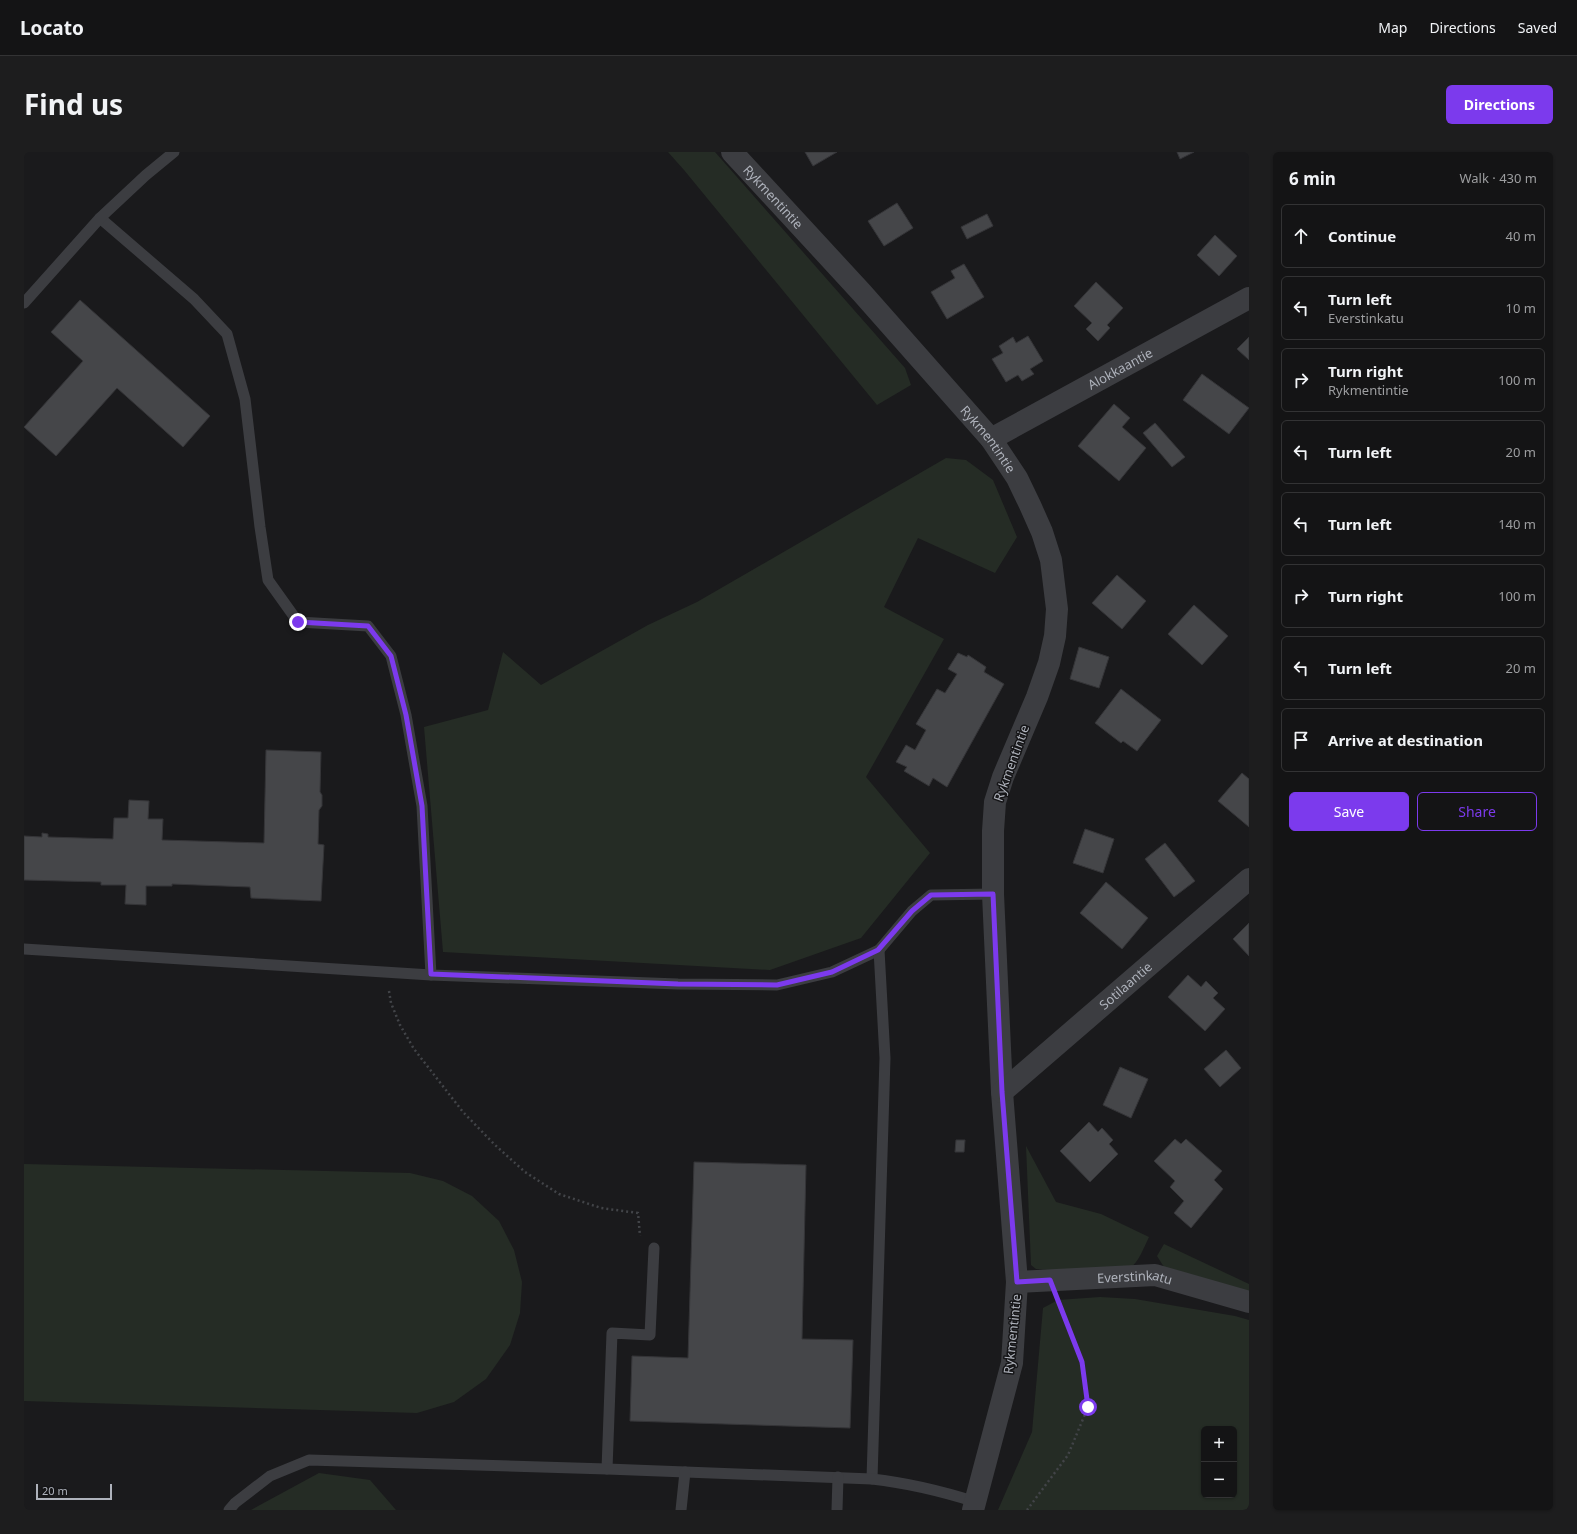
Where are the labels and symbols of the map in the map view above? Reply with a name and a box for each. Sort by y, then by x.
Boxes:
street label: Rykmentintie [739,161,807,233]
street label: Alokkaantie [1084,343,1156,394]
street label: Rykmentintie [956,402,1020,476]
route end [289,613,307,631]
street label: Rykmentintie [989,722,1033,804]
street label: Sotilaantie [1095,958,1156,1013]
street label: Everstinkatu [1096,1266,1175,1289]
street label: Rykmentintie [999,1293,1025,1375]
route start [1079,1398,1097,1416]
scale bar [36,1482,112,1501]

